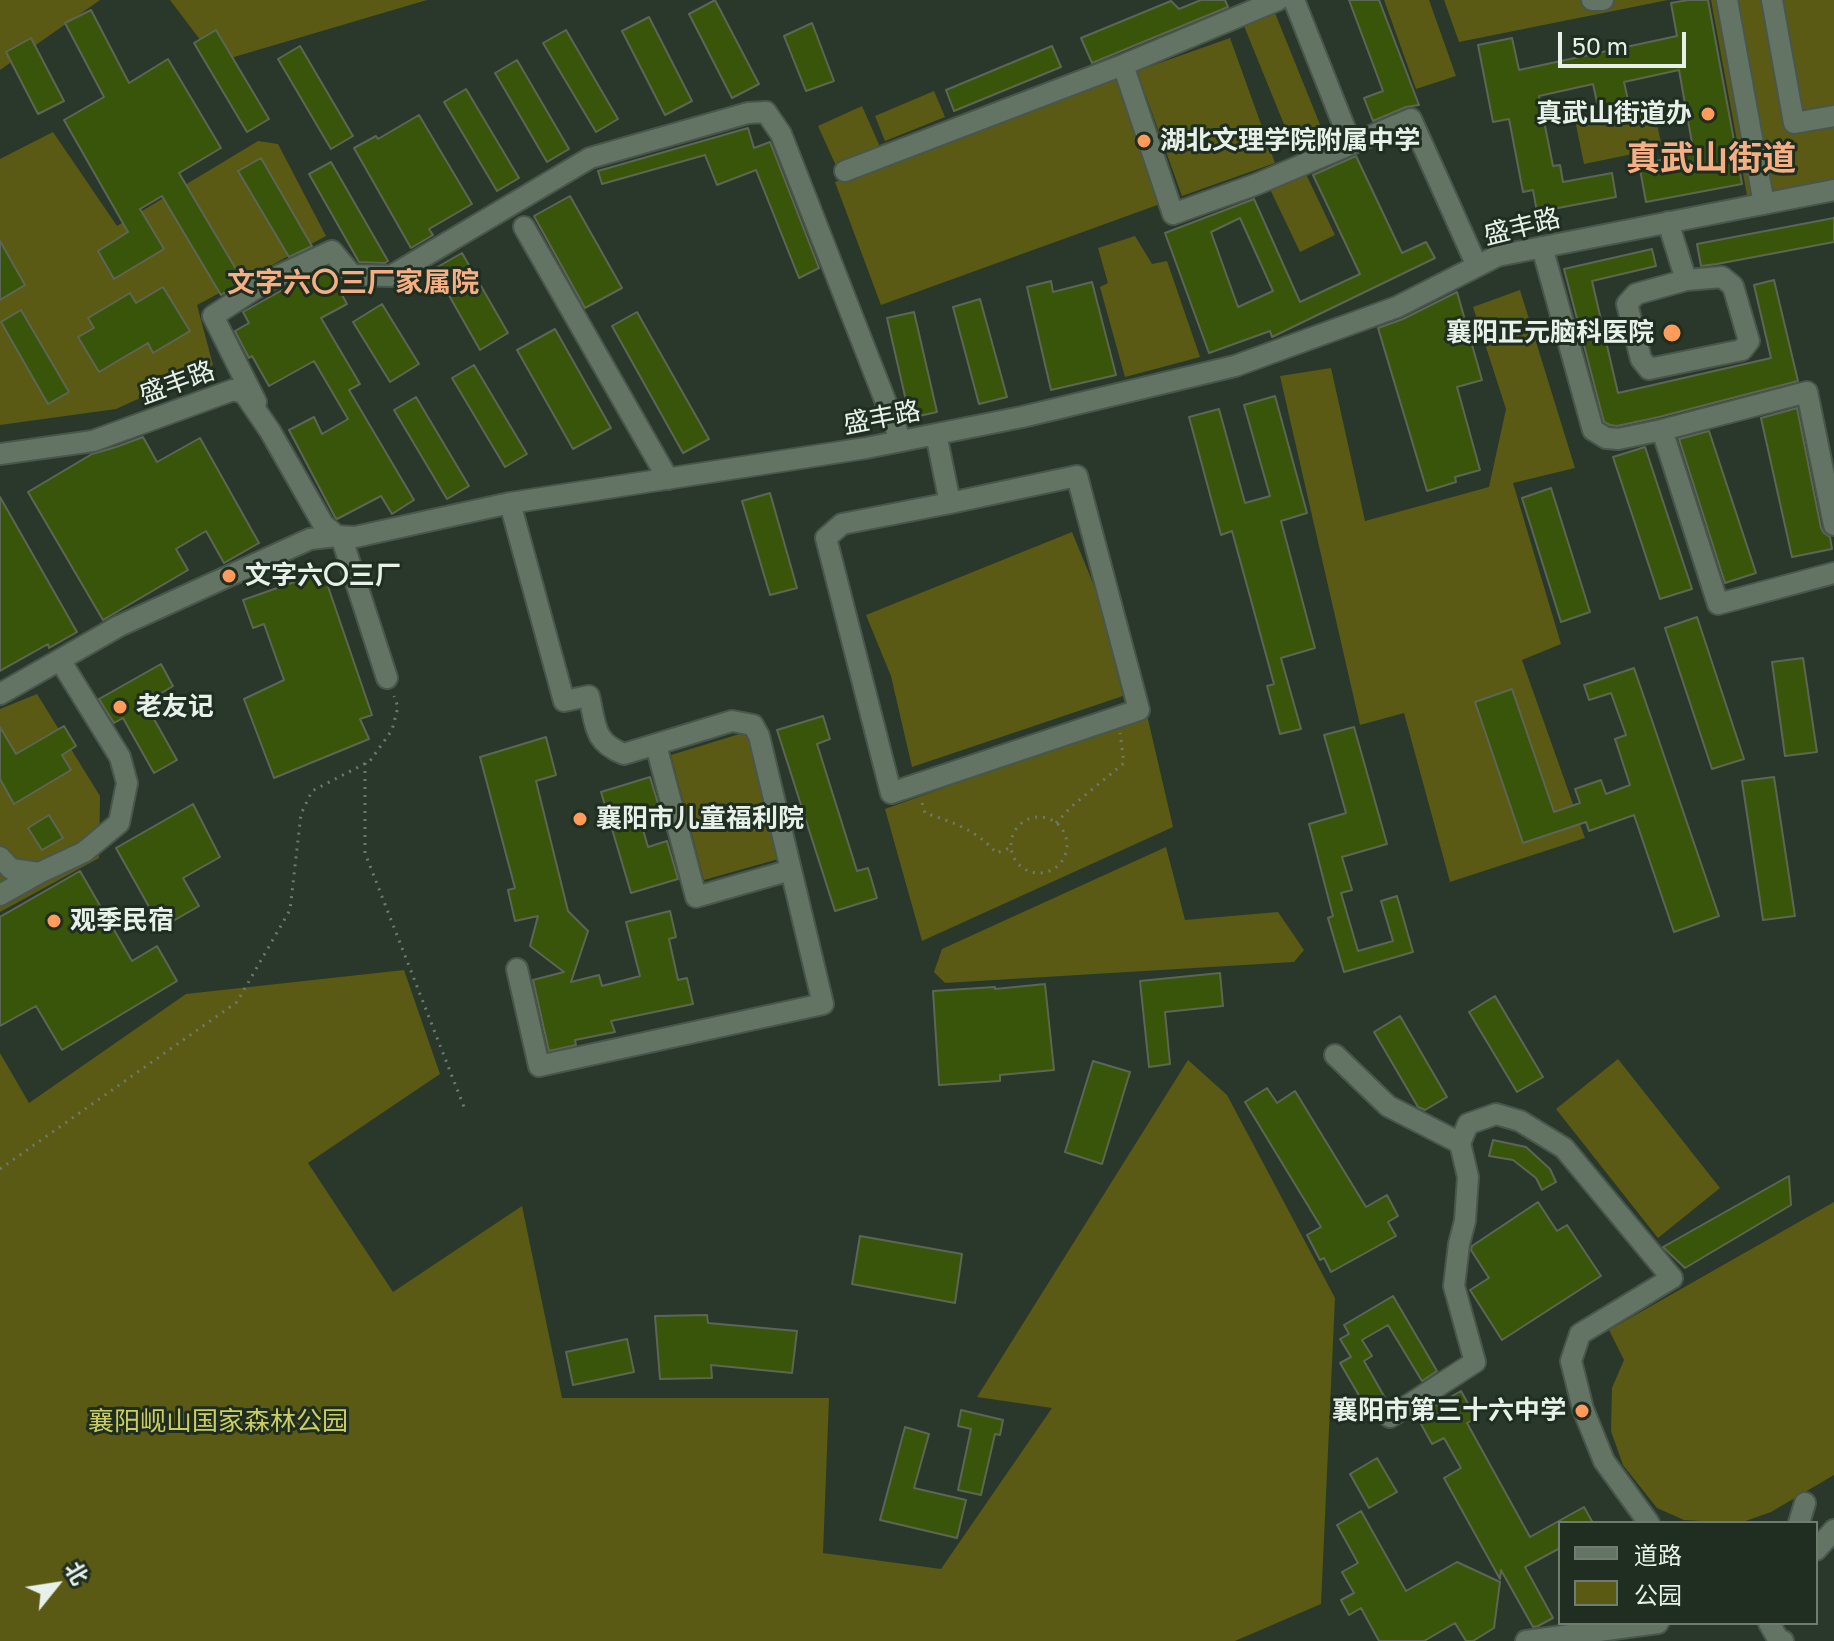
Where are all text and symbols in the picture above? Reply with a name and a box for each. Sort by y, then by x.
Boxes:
scale bar [1562,16,1690,66]
text: 50 m [1572,31,1628,60]
place label: 真武山街道办 [1536,98,1692,130]
marker: 真武山街道办 [1699,105,1717,123]
place label: 湖北文理学院附属中学 [1160,125,1420,157]
marker: 湖北文理学院附属中学 [1135,132,1153,150]
district label: 真武山街道 [1626,139,1796,179]
street label: 盛丰路 [1480,202,1564,252]
district label: 文字六〇三厂家属院 [227,266,479,300]
place label: 襄阳正元脑科医院 [1446,317,1654,349]
marker: 襄阳正元脑科医院 [1661,322,1683,344]
street label: 盛丰路 [135,355,219,411]
street label: 盛丰路 [841,395,923,441]
place label: 文字六〇三厂 [245,560,401,592]
marker: 文字六〇三厂 [220,567,238,585]
place label: 老友记 [136,691,214,723]
marker: 老友记 [111,698,129,716]
place label: 襄阳市儿童福利院 [596,803,804,835]
marker: 襄阳市儿童福利院 [571,810,589,828]
place label: 观季民宿 [70,905,174,937]
marker: 观季民宿 [45,912,63,930]
place label: 襄阳市第三十六中学 [1332,1395,1566,1427]
marker: 襄阳市第三十六中学 [1573,1402,1591,1420]
park label: 襄阳岘山国家森林公园 [88,1406,348,1438]
legend [1558,1521,1818,1625]
text: 道路 [1634,1540,1682,1569]
north arrow [16,1545,96,1625]
text: 北 [60,1556,94,1589]
text: 公园 [1634,1580,1682,1609]

